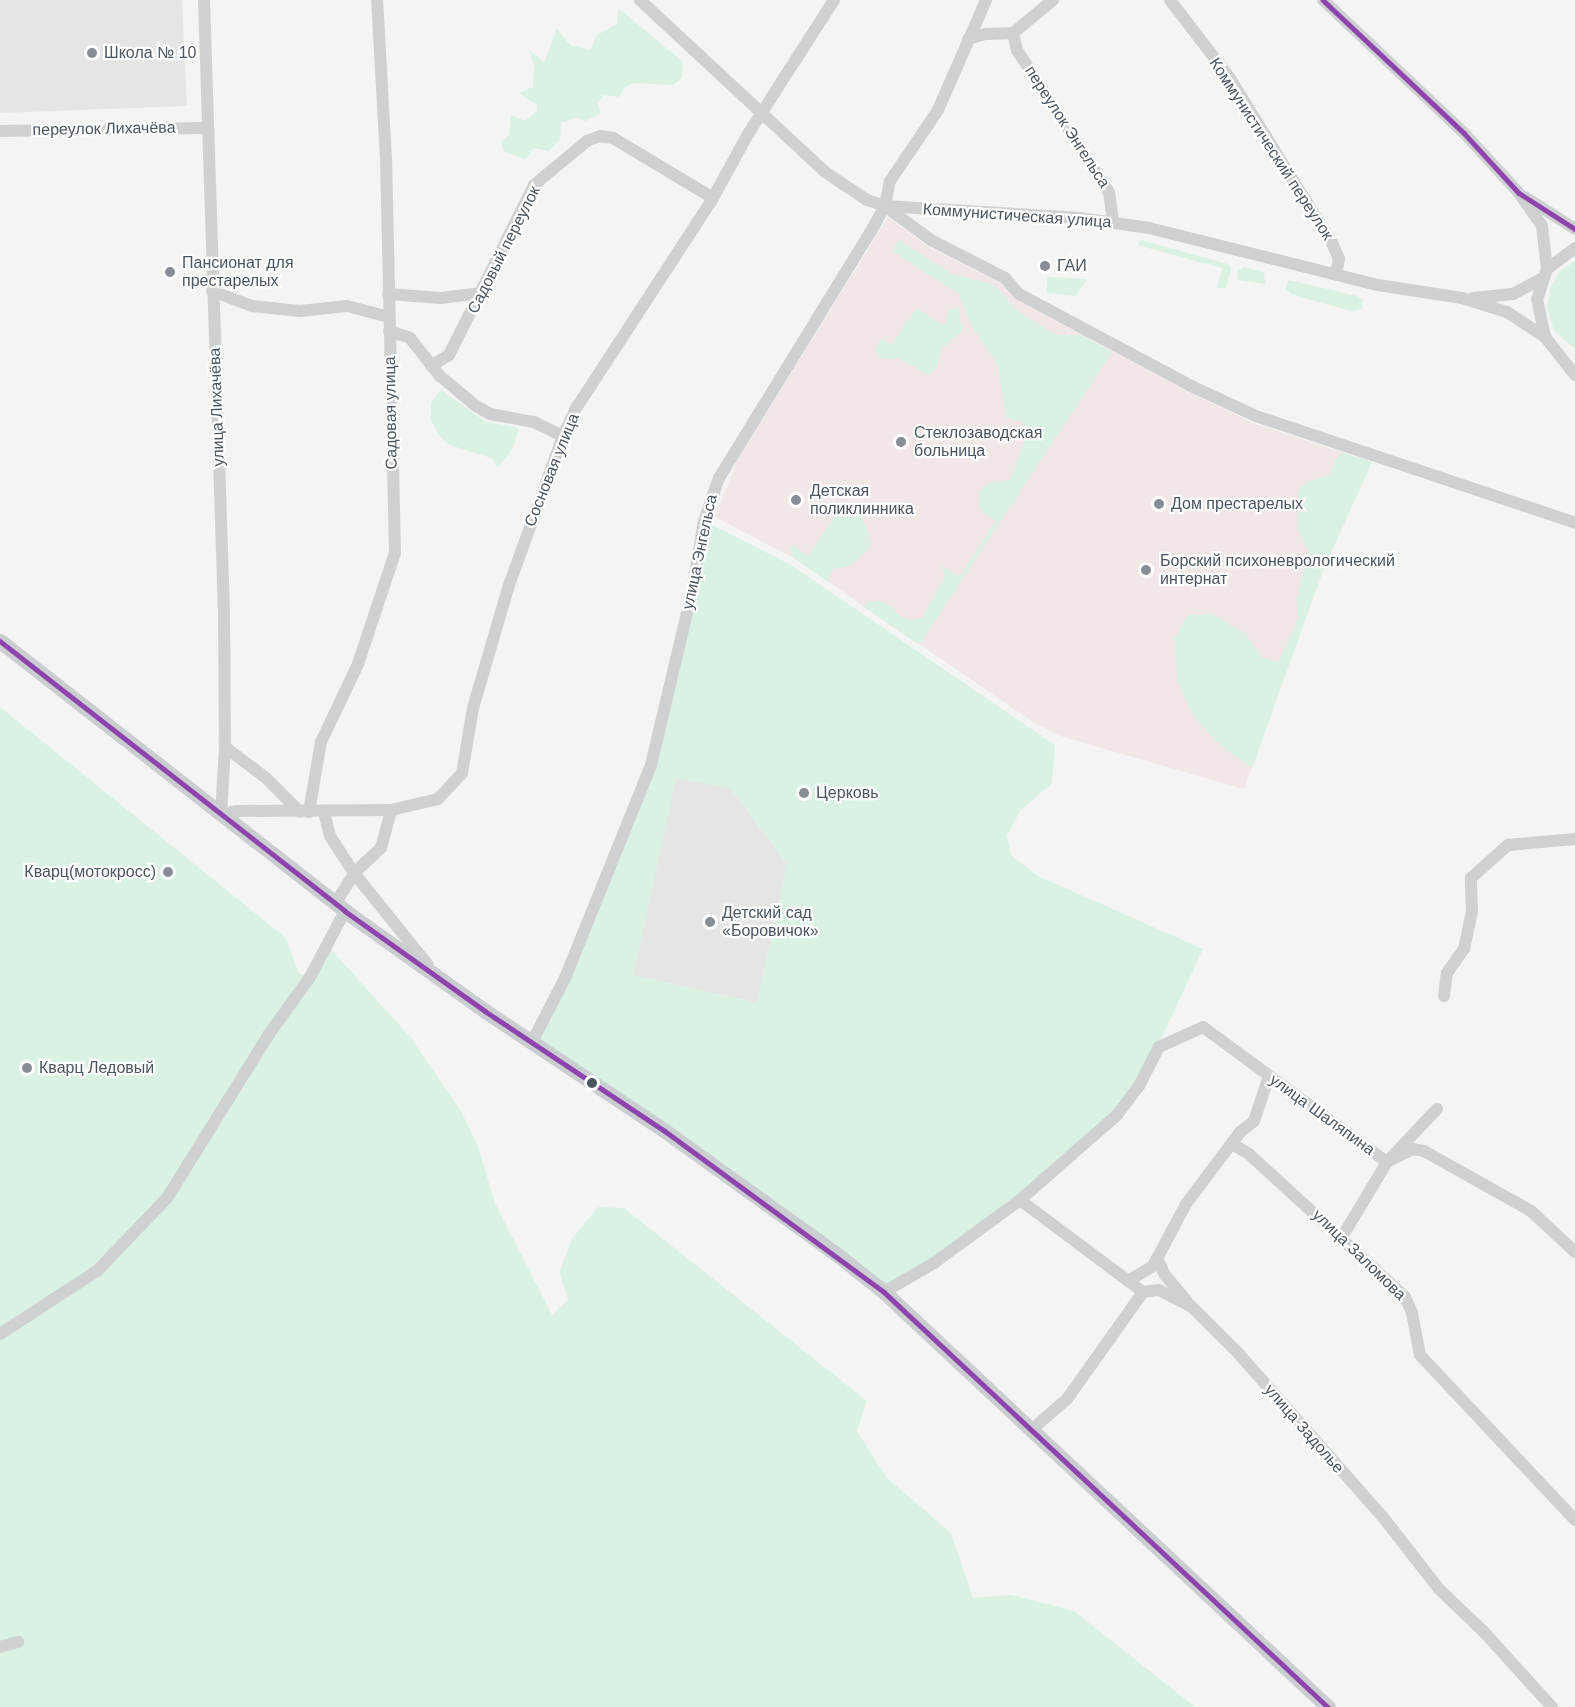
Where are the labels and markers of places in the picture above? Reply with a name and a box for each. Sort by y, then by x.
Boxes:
place label: Школа № 10 [104,43,196,63]
marker: Школа № 10 [85,46,99,60]
place label: Пансионат для престарелых [182,253,294,291]
place label: ГАИ [1057,256,1087,276]
marker: ГАИ [1038,259,1052,273]
marker: Пансионат для престарелых [163,265,177,279]
place label: Стеклозаводская больница [914,423,1042,461]
marker: Стеклозаводская больница [892,433,910,451]
place label: Детская поликлинника [810,481,914,519]
marker: Детская поликлинника [787,491,805,509]
place label: Дом престарелых [1171,494,1303,514]
marker: Дом престарелых [1152,497,1166,511]
place label: Борский психоневрологический интернат [1160,551,1395,589]
marker: Борский психоневрологический интернат [1137,561,1155,579]
place label: Церковь [816,783,879,803]
marker: Церковь [797,786,811,800]
place label: Кварц(мотокросс) [24,862,156,882]
marker: Кварц(мотокросс) [161,865,175,879]
place label: Детский сад «Боровичок» [722,903,819,941]
marker: Детский сад «Боровичок» [703,915,717,929]
place label: Кварц Ледовый [39,1058,154,1078]
marker: Кварц Ледовый [20,1061,34,1075]
unlabelled marker [586,1077,598,1089]

